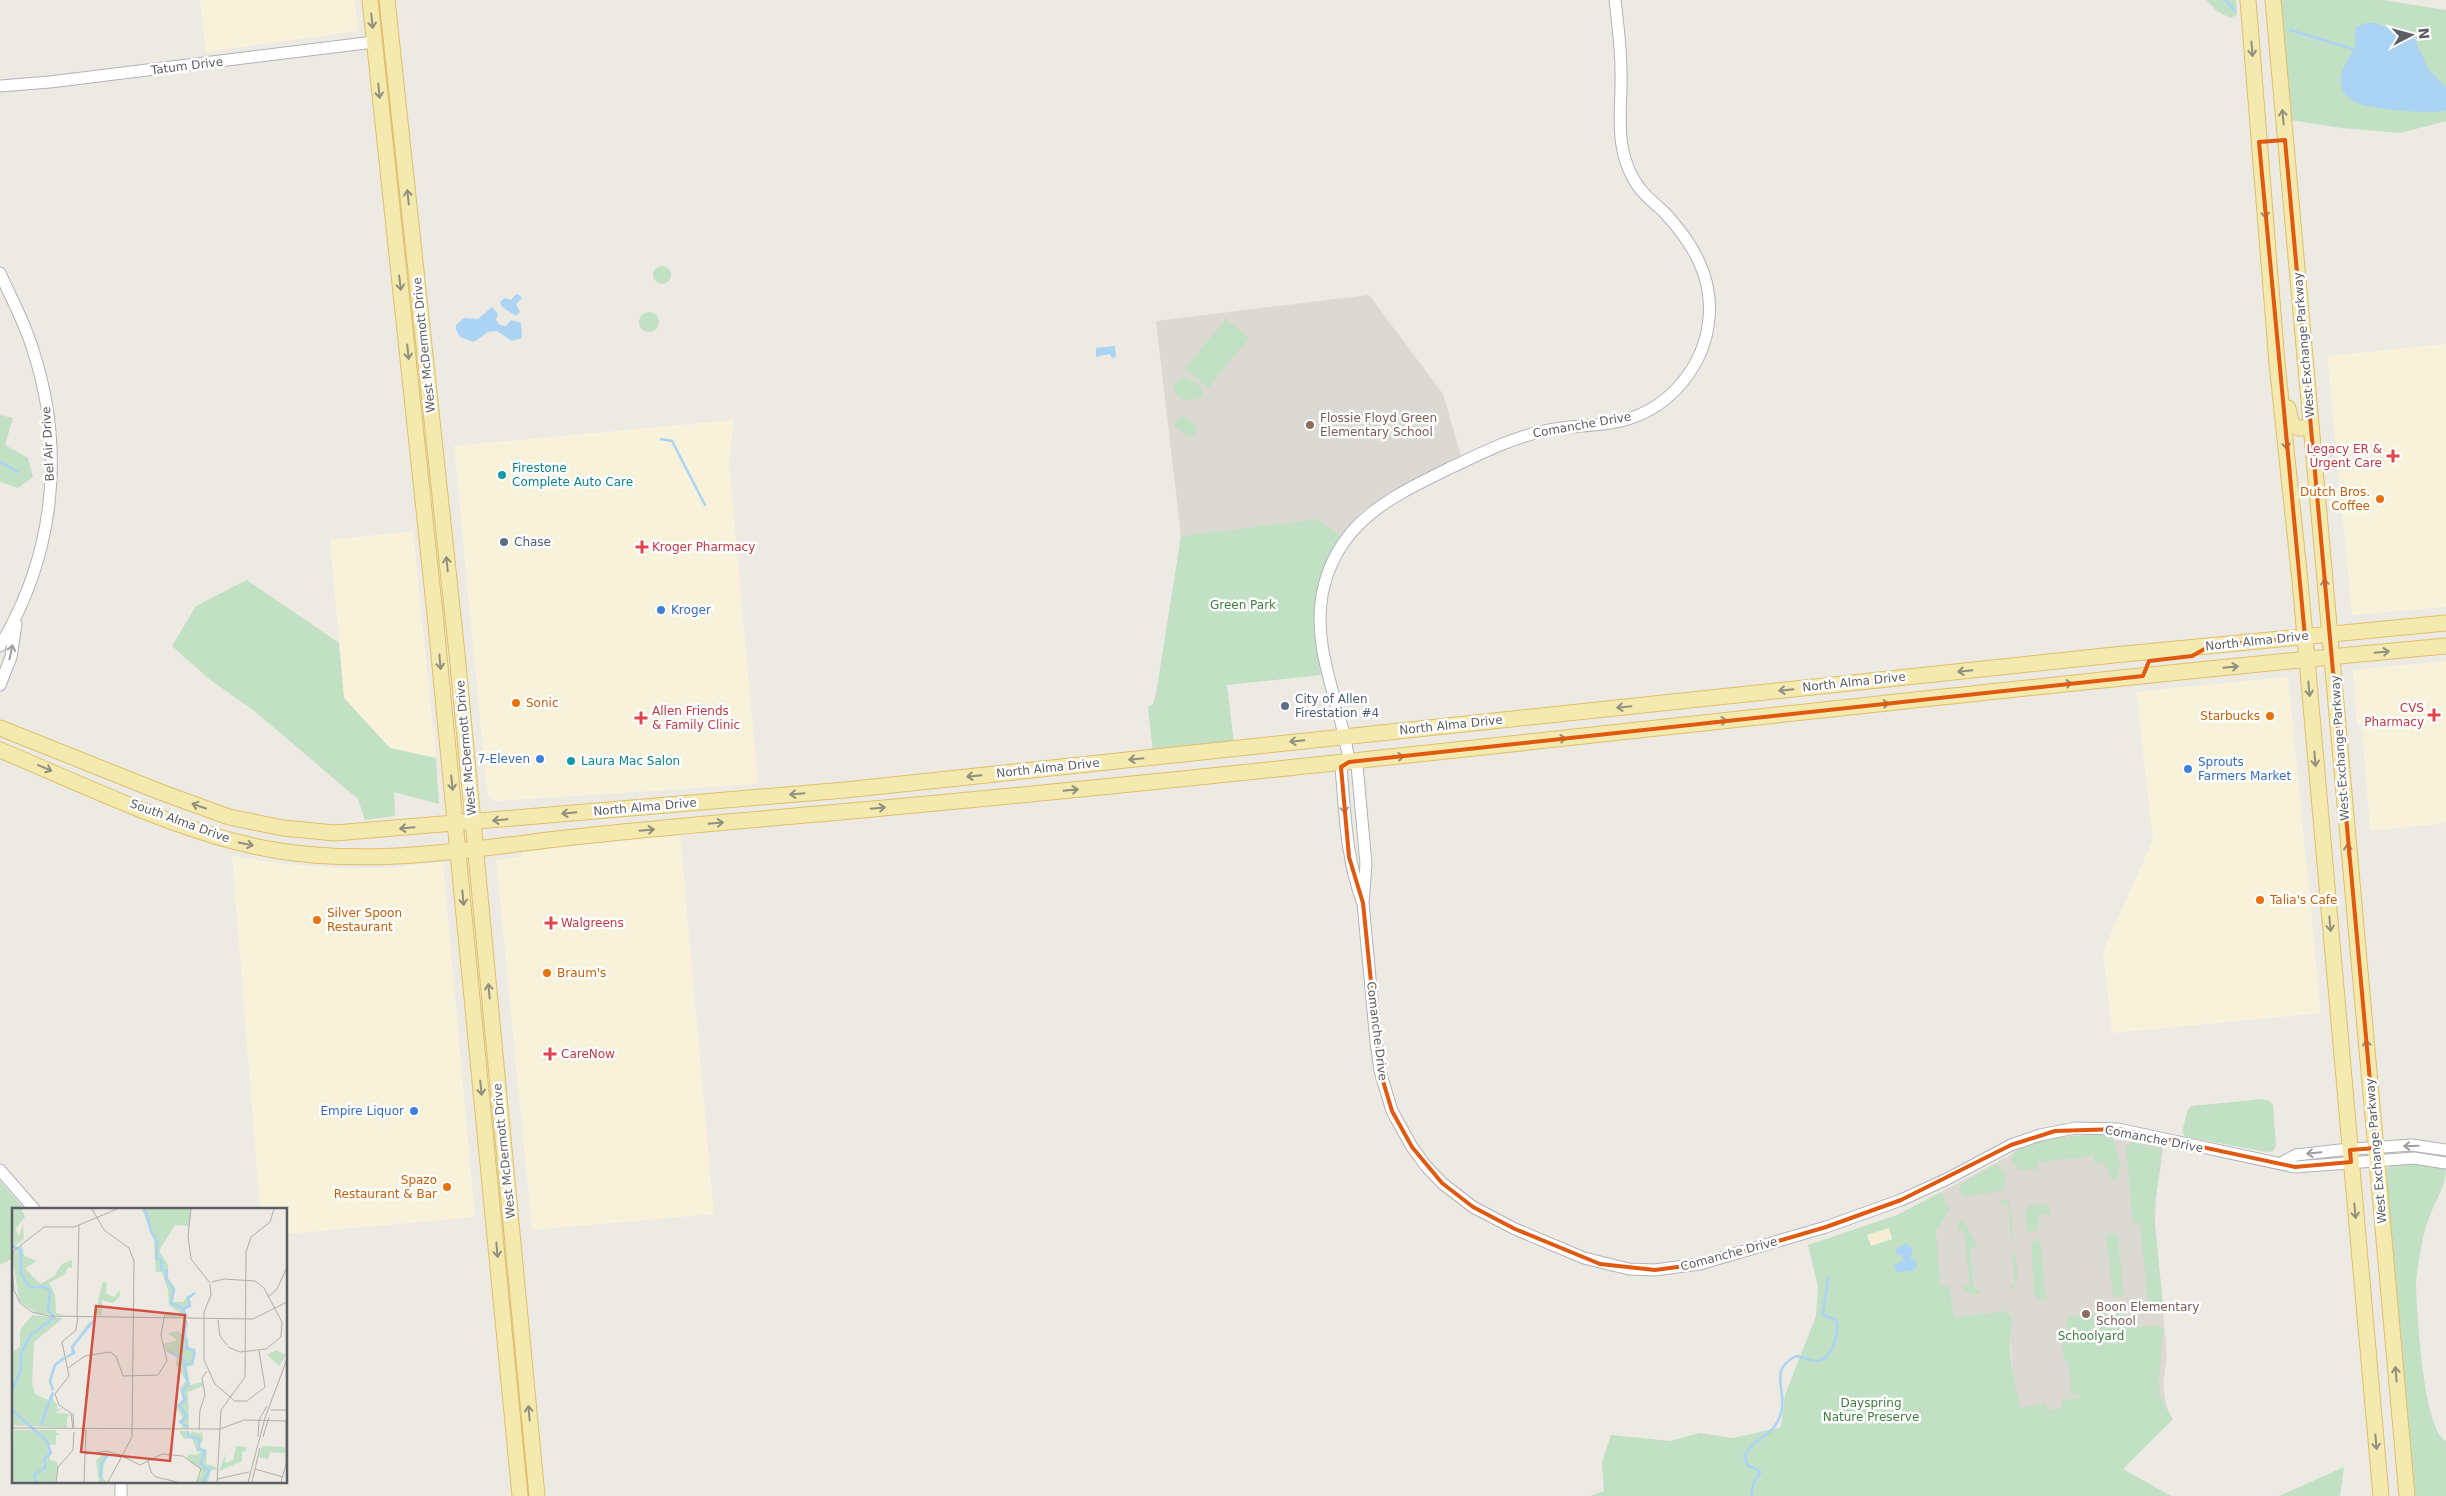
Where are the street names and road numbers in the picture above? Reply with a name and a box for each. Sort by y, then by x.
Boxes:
street label: Tatum Drive [149,55,224,77]
street label: West Exchange Parkway [2291,272,2317,418]
street label: West McDermott Drive [410,277,438,413]
street label: Bel Air Drive [39,406,57,482]
street label: Comanche Drive [1532,409,1632,441]
street label: North Alma Drive [2205,629,2309,653]
street label: North Alma Drive [1802,670,1906,694]
street label: West Exchange Parkway [2328,675,2352,821]
street label: West McDermott Drive [453,680,479,816]
street label: North Alma Drive [1399,713,1503,737]
street label: North Alma Drive [996,756,1100,780]
street label: South Alma Drive [128,796,232,846]
street label: North Alma Drive [593,796,697,818]
street label: Comanche Drive [1364,981,1390,1081]
street label: West Exchange Parkway [2363,1078,2389,1224]
street label: West McDermott Drive [490,1083,518,1219]
street label: Comanche Drive [2104,1123,2204,1155]
street label: Comanche Drive [1679,1234,1779,1274]

